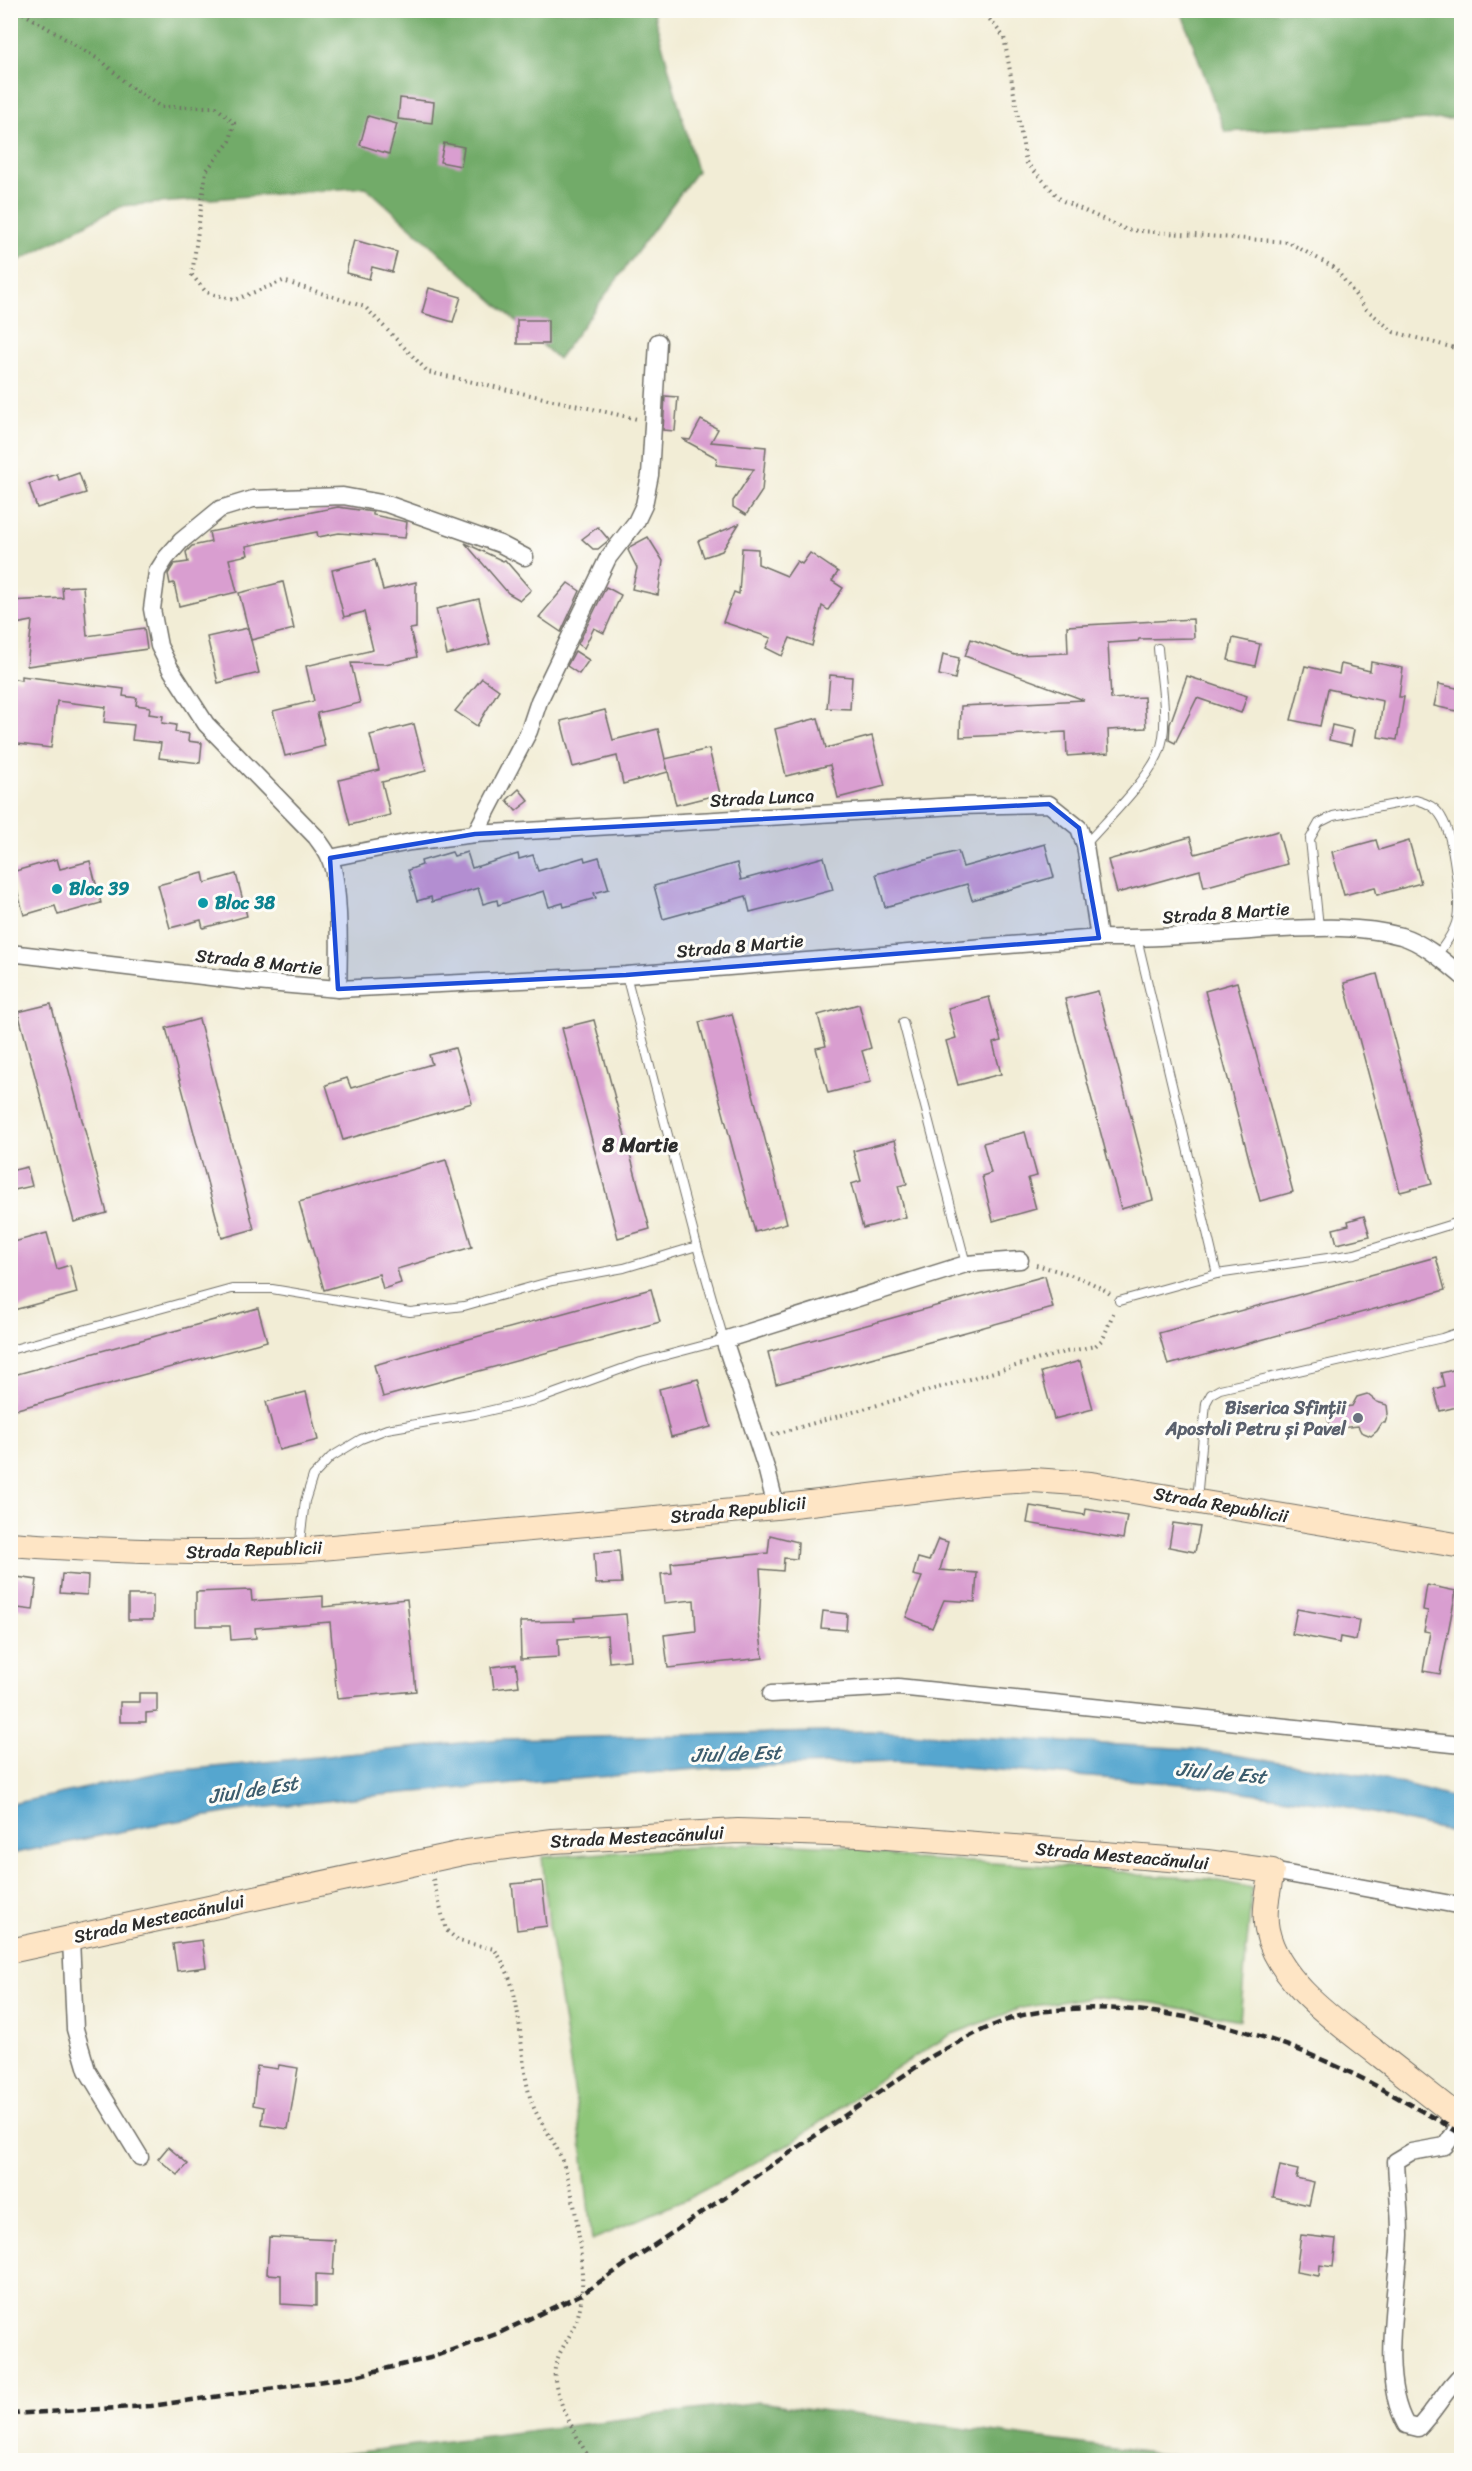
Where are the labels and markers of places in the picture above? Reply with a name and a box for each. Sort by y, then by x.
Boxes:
place label: Bloc 39 [69,873,129,905]
marker: Bloc 39 [50,882,64,896]
place label: Bloc 38 [215,887,275,919]
marker: Bloc 38 [196,896,210,910]
place label: Biserica Sfinții Apostoli Petru și Pavel [1165,1392,1347,1445]
marker: Biserica Sfinții Apostoli Petru și Pavel [1351,1411,1365,1425]

